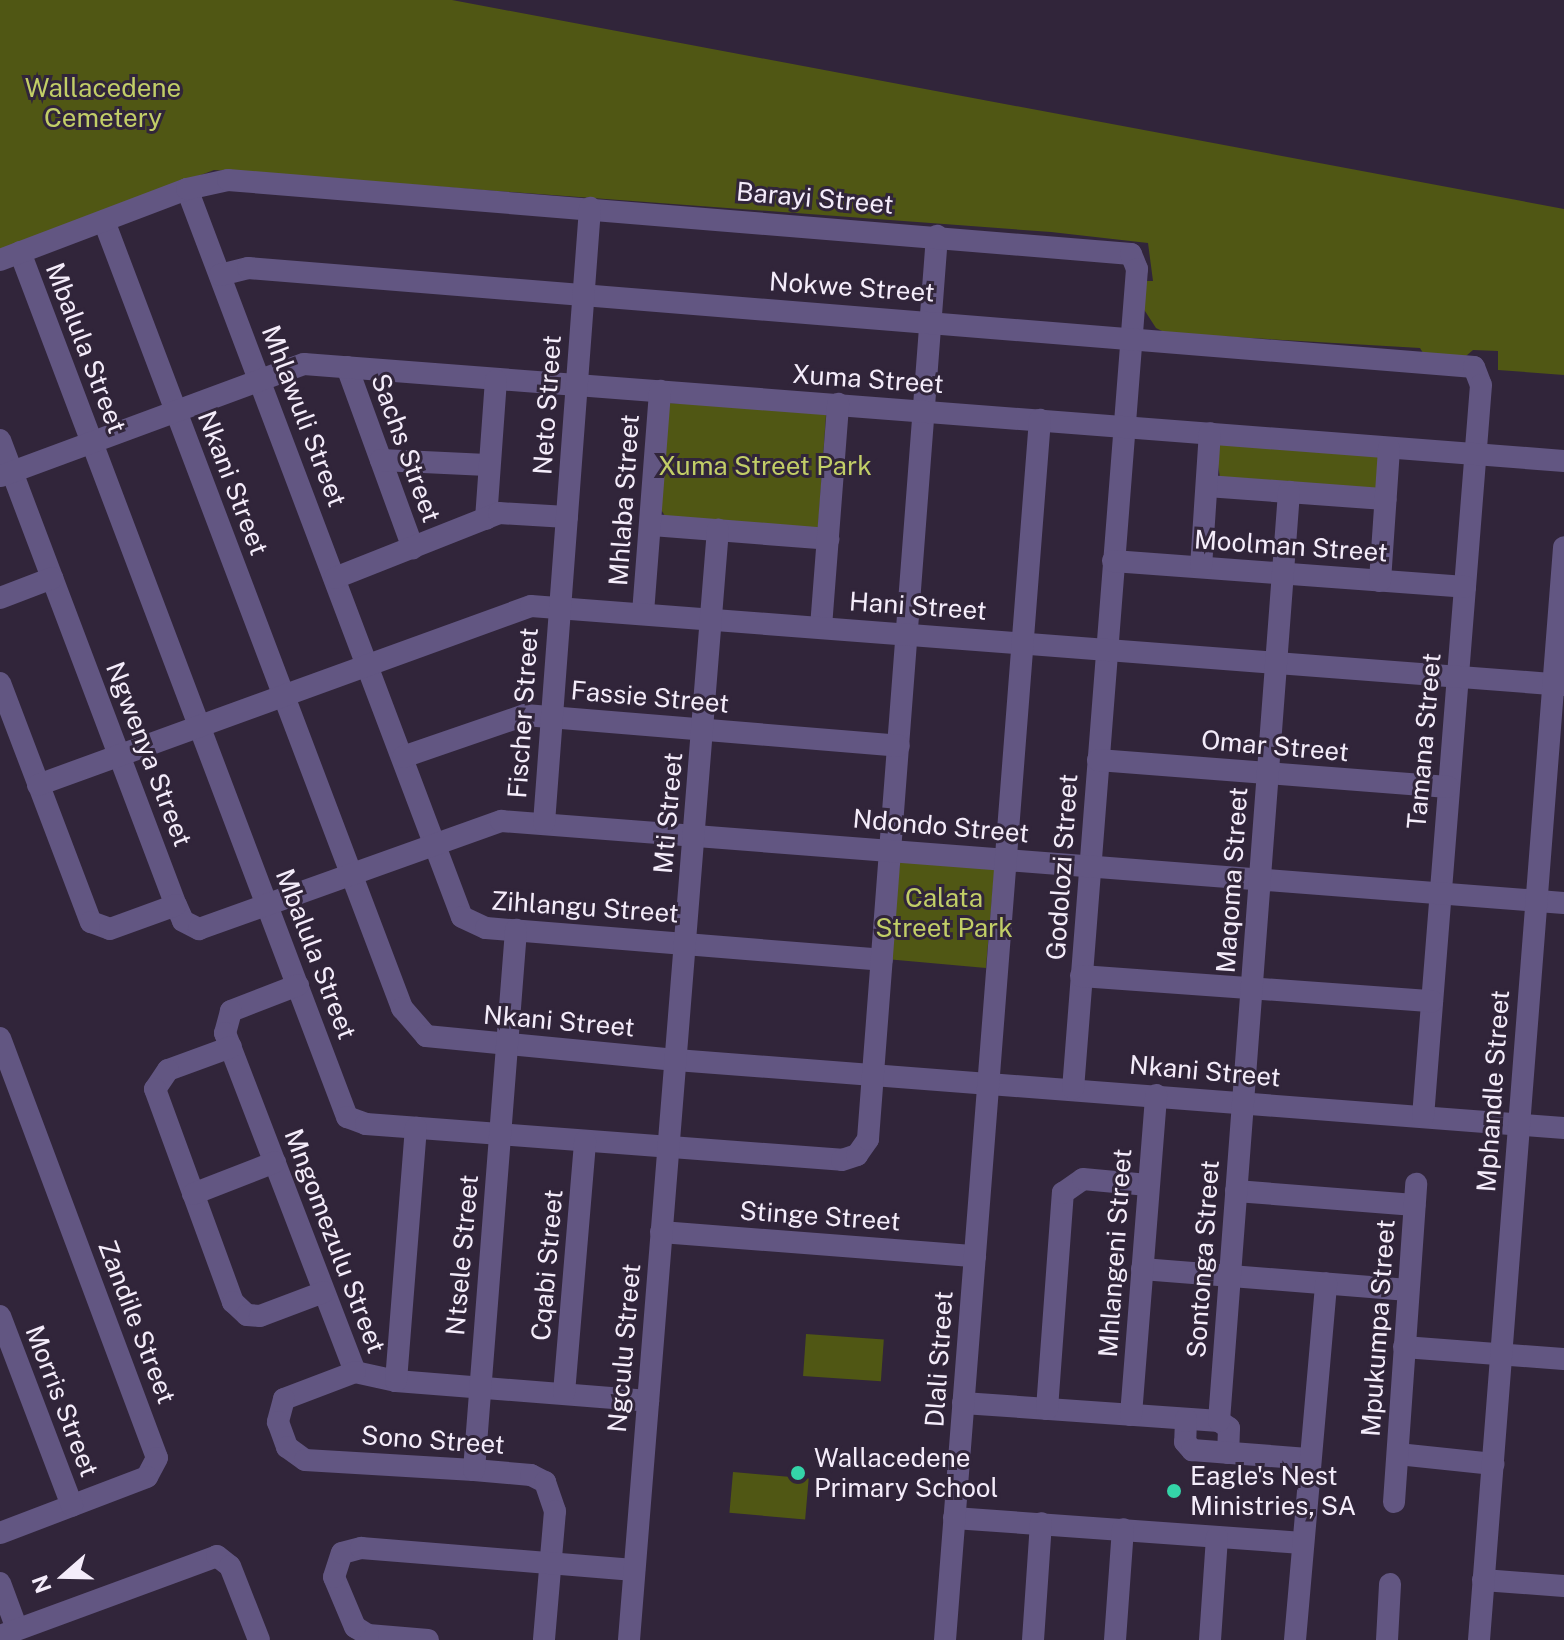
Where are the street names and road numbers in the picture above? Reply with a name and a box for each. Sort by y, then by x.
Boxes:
street label: Barayi Street [735,176,895,220]
street label: Mbalula Street [39,258,133,438]
street label: Nokwe Street [768,266,936,308]
street label: Mhlawuli Street [255,321,353,511]
street label: Neto Street [527,334,567,476]
street label: Xuma Street [791,358,945,400]
street label: Sachs Street [365,369,447,527]
street label: Nkani Street [191,406,275,560]
street label: Mhlaba Street [602,413,646,587]
street label: Moolman Street [1193,524,1389,568]
street label: Hani Street [848,586,988,626]
street label: Fischer Street [501,627,545,799]
street label: Tamana Street [1401,652,1447,830]
street label: Ngwenya Street [99,657,199,851]
street label: Fassie Street [569,675,731,719]
street label: Omar Street [1200,724,1350,768]
street label: Mti Street [647,751,689,875]
street label: Godolozi Street [1040,773,1084,961]
street label: Maqoma Street [1210,786,1254,974]
street label: Ndondo Street [851,803,1031,849]
street label: Mbalula Street [269,864,363,1044]
street label: Zihlangu Street [490,885,680,929]
street label: Mphandle Street [1470,989,1516,1193]
street label: Nkani Street [482,999,636,1043]
street label: Nkani Street [1128,1049,1282,1093]
street label: Mngomezulu Street [278,1124,392,1358]
street label: Mhlangeni Street [1092,1148,1138,1358]
street label: Sontonga Street [1181,1159,1225,1359]
street label: Ntsele Street [439,1173,485,1337]
street label: Cqabi Street [525,1188,569,1342]
street label: Stinge Street [738,1195,902,1237]
street label: Mpukumpa Street [1355,1218,1401,1438]
street label: Zandile Street [92,1236,182,1408]
street label: Ngculu Street [601,1262,647,1434]
street label: Dlali Street [919,1290,959,1428]
street label: Morris Street [19,1321,105,1481]
street label: Sono Street [360,1419,506,1461]

